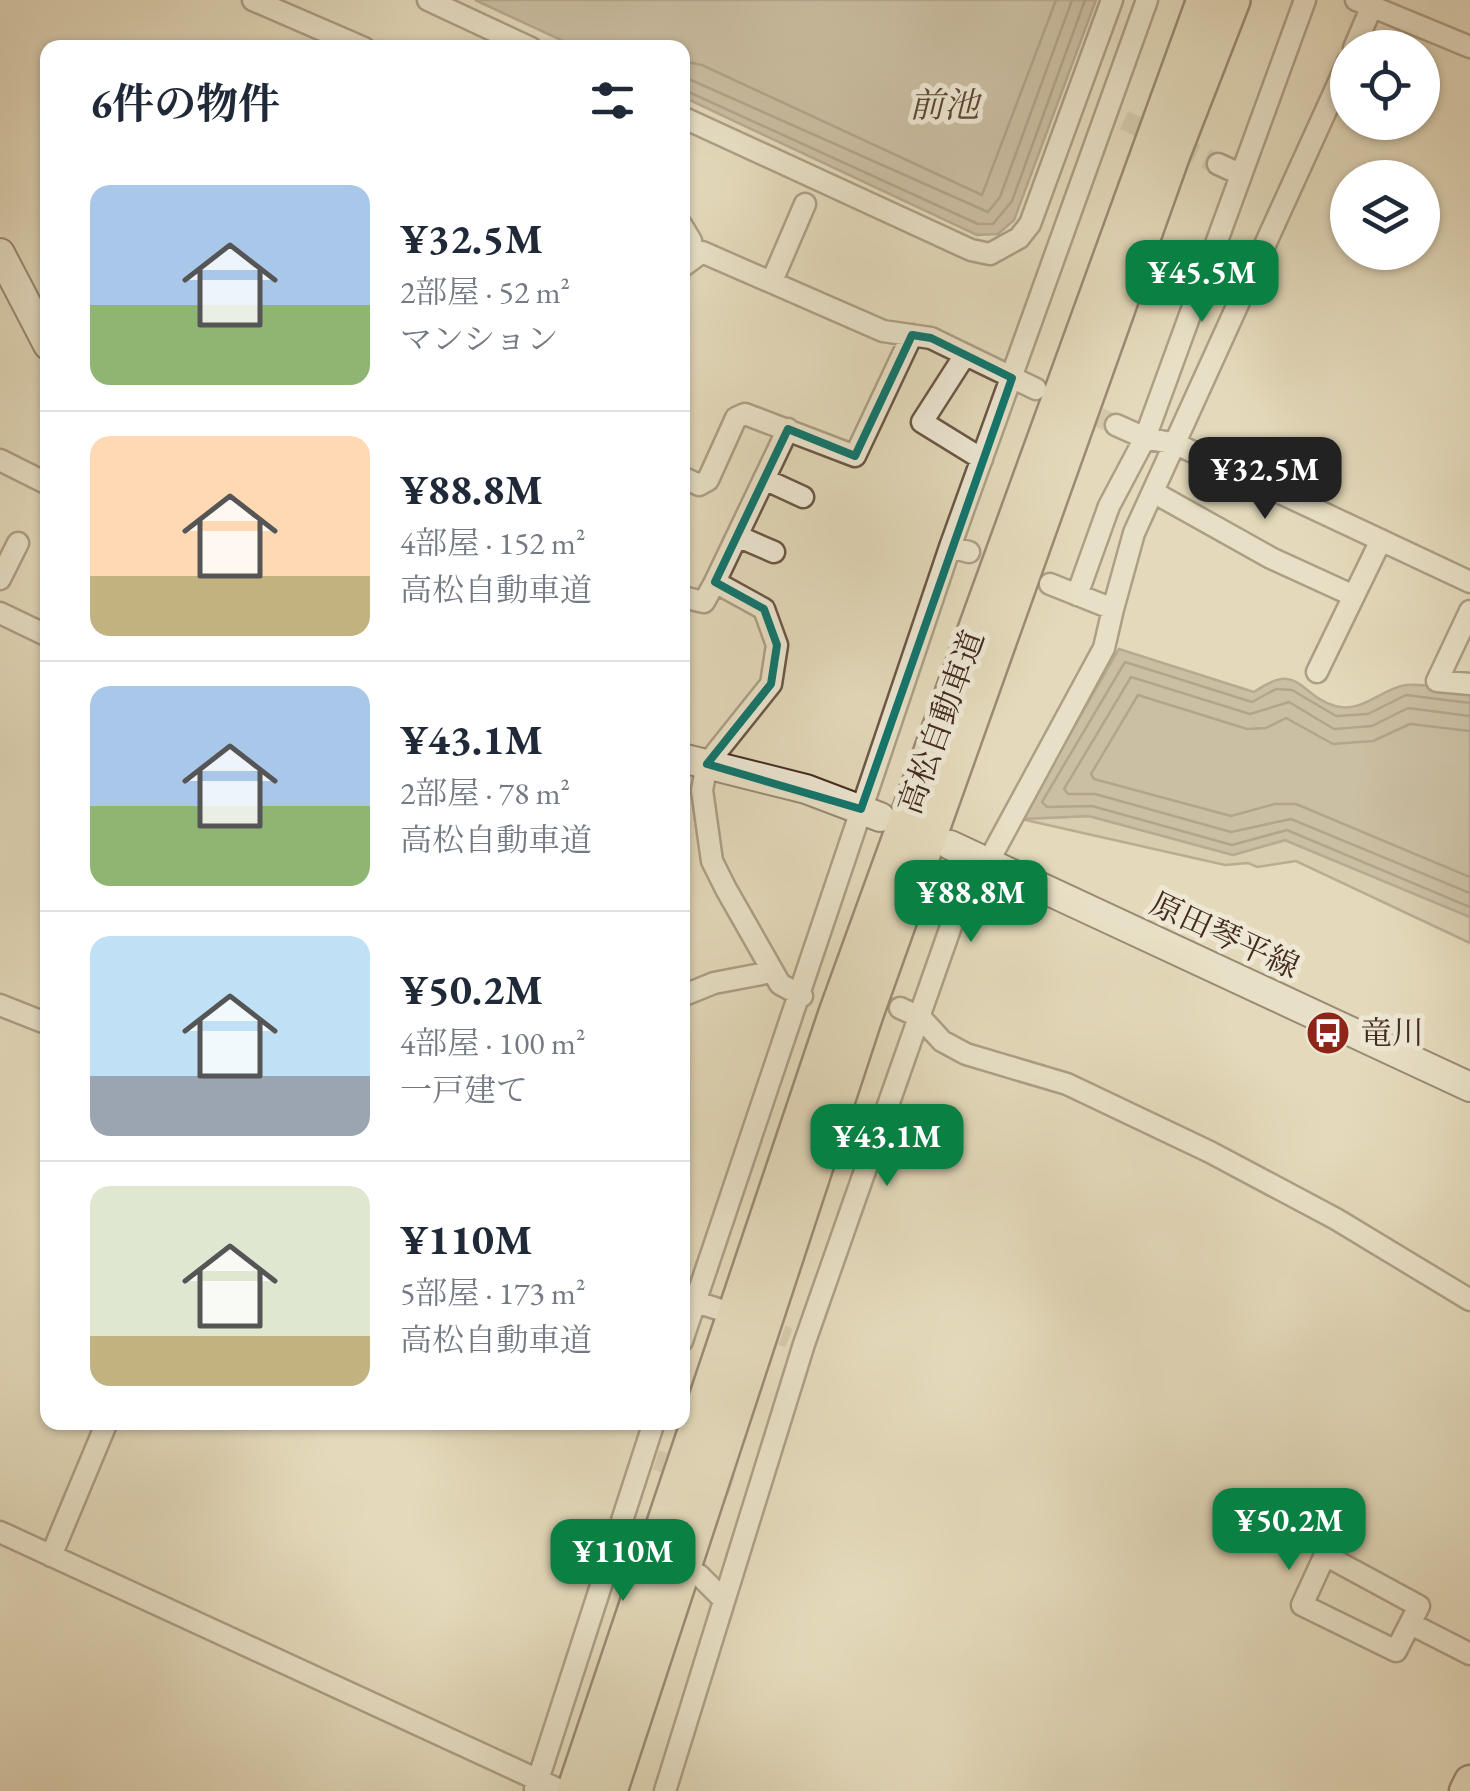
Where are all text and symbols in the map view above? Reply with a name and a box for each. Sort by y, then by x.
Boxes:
map controls [1330,30,1440,270]
button: locate [1330,30,1440,140]
icon: filters [585,73,640,128]
text: 6件の物件 [90,76,280,131]
water label: 前池 [909,82,983,127]
button: layers [1330,160,1440,270]
text: ¥32.5M [400,211,543,266]
icon: home [170,225,290,345]
pin: ¥45.5M [1121,240,1283,325]
text: ¥45.5M [1148,251,1256,293]
text: 2部屋 · 52 m² [400,271,570,313]
text: マンション [400,318,559,360]
pin: ¥32.5M [1184,437,1346,522]
text: ¥32.5M [1211,448,1319,490]
text: ¥88.8M [400,462,543,517]
icon: home [170,476,290,596]
text: 4部屋 · 152 m² [400,522,586,564]
text: 高松自動車道 [400,569,592,611]
street label: 高松自動車道 [888,625,994,819]
text: ¥43.1M [400,712,543,767]
icon: home [170,726,290,846]
text: 2部屋 · 78 m² [400,772,570,814]
text: 高松自動車道 [400,819,592,861]
pin: ¥88.8M [890,860,1052,945]
text: ¥88.8M [917,871,1025,913]
street label: 原田琴平線 [1144,882,1306,988]
text: ¥50.2M [400,962,543,1017]
icon: home [170,976,290,1096]
bus stop icon: 竜川 [1305,1010,1351,1056]
place label: 竜川 [1360,1012,1424,1054]
text: 4部屋 · 100 m² [400,1022,586,1064]
text: 一戸建て [400,1069,528,1111]
pin: ¥43.1M [806,1104,968,1189]
text: ¥43.1M [833,1115,941,1157]
text: ¥110M [400,1212,533,1267]
icon: home [170,1226,290,1346]
text: 5部屋 · 173 m² [400,1272,586,1314]
text: 高松自動車道 [400,1319,592,1361]
pin: ¥50.2M [1208,1488,1370,1573]
text: ¥50.2M [1235,1499,1343,1541]
pin: ¥110M [553,1519,693,1604]
text: ¥110M [572,1530,674,1572]

